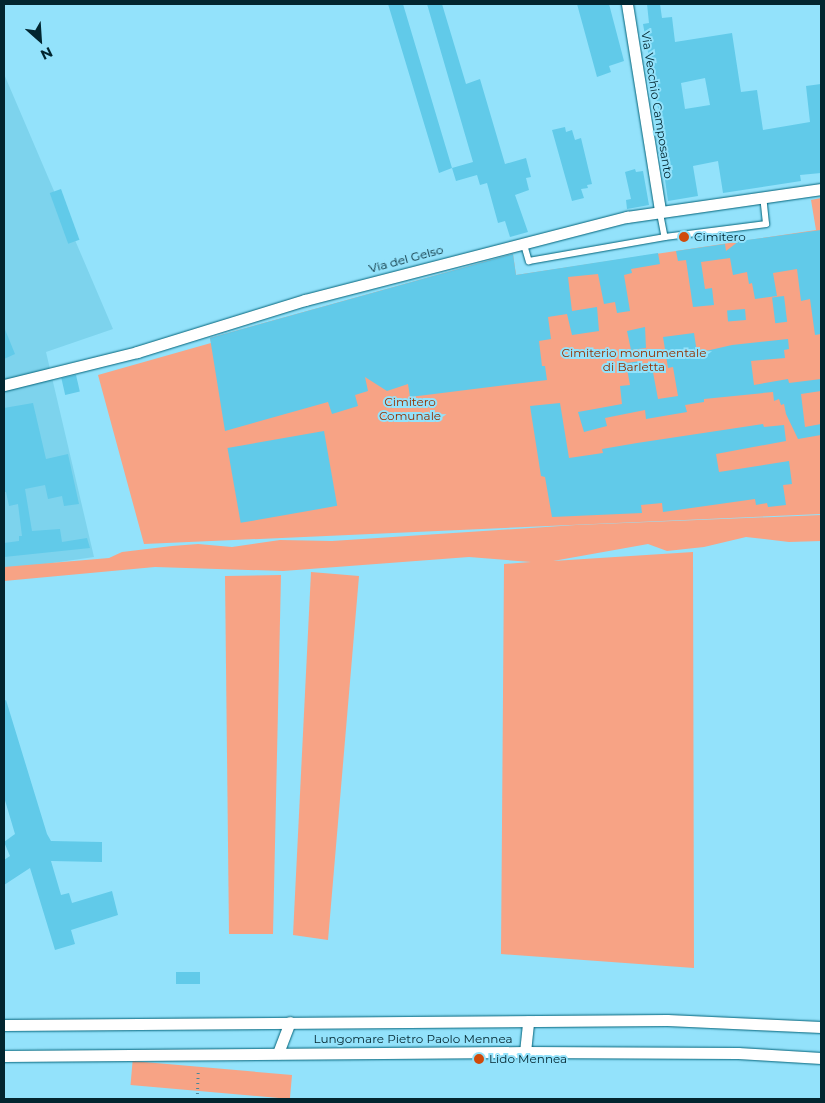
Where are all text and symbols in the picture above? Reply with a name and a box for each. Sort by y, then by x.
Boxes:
north arrow [15,15,65,65]
street label: Via Vecchio Camposanto [638,30,676,180]
text: N [38,43,56,64]
place label: Cimitero [694,230,746,244]
marker: Cimitero [678,231,690,243]
street label: Via del Gelso [367,242,445,276]
park label: Cimiterio monumentale di Barletta [562,346,706,374]
park label: Cimitero Comunale [379,395,441,423]
street label: Lungomare Pietro Paolo Mennea [313,1032,513,1046]
place label: Lido Mennea [489,1052,567,1066]
marker: Lido Mennea [473,1053,485,1065]

